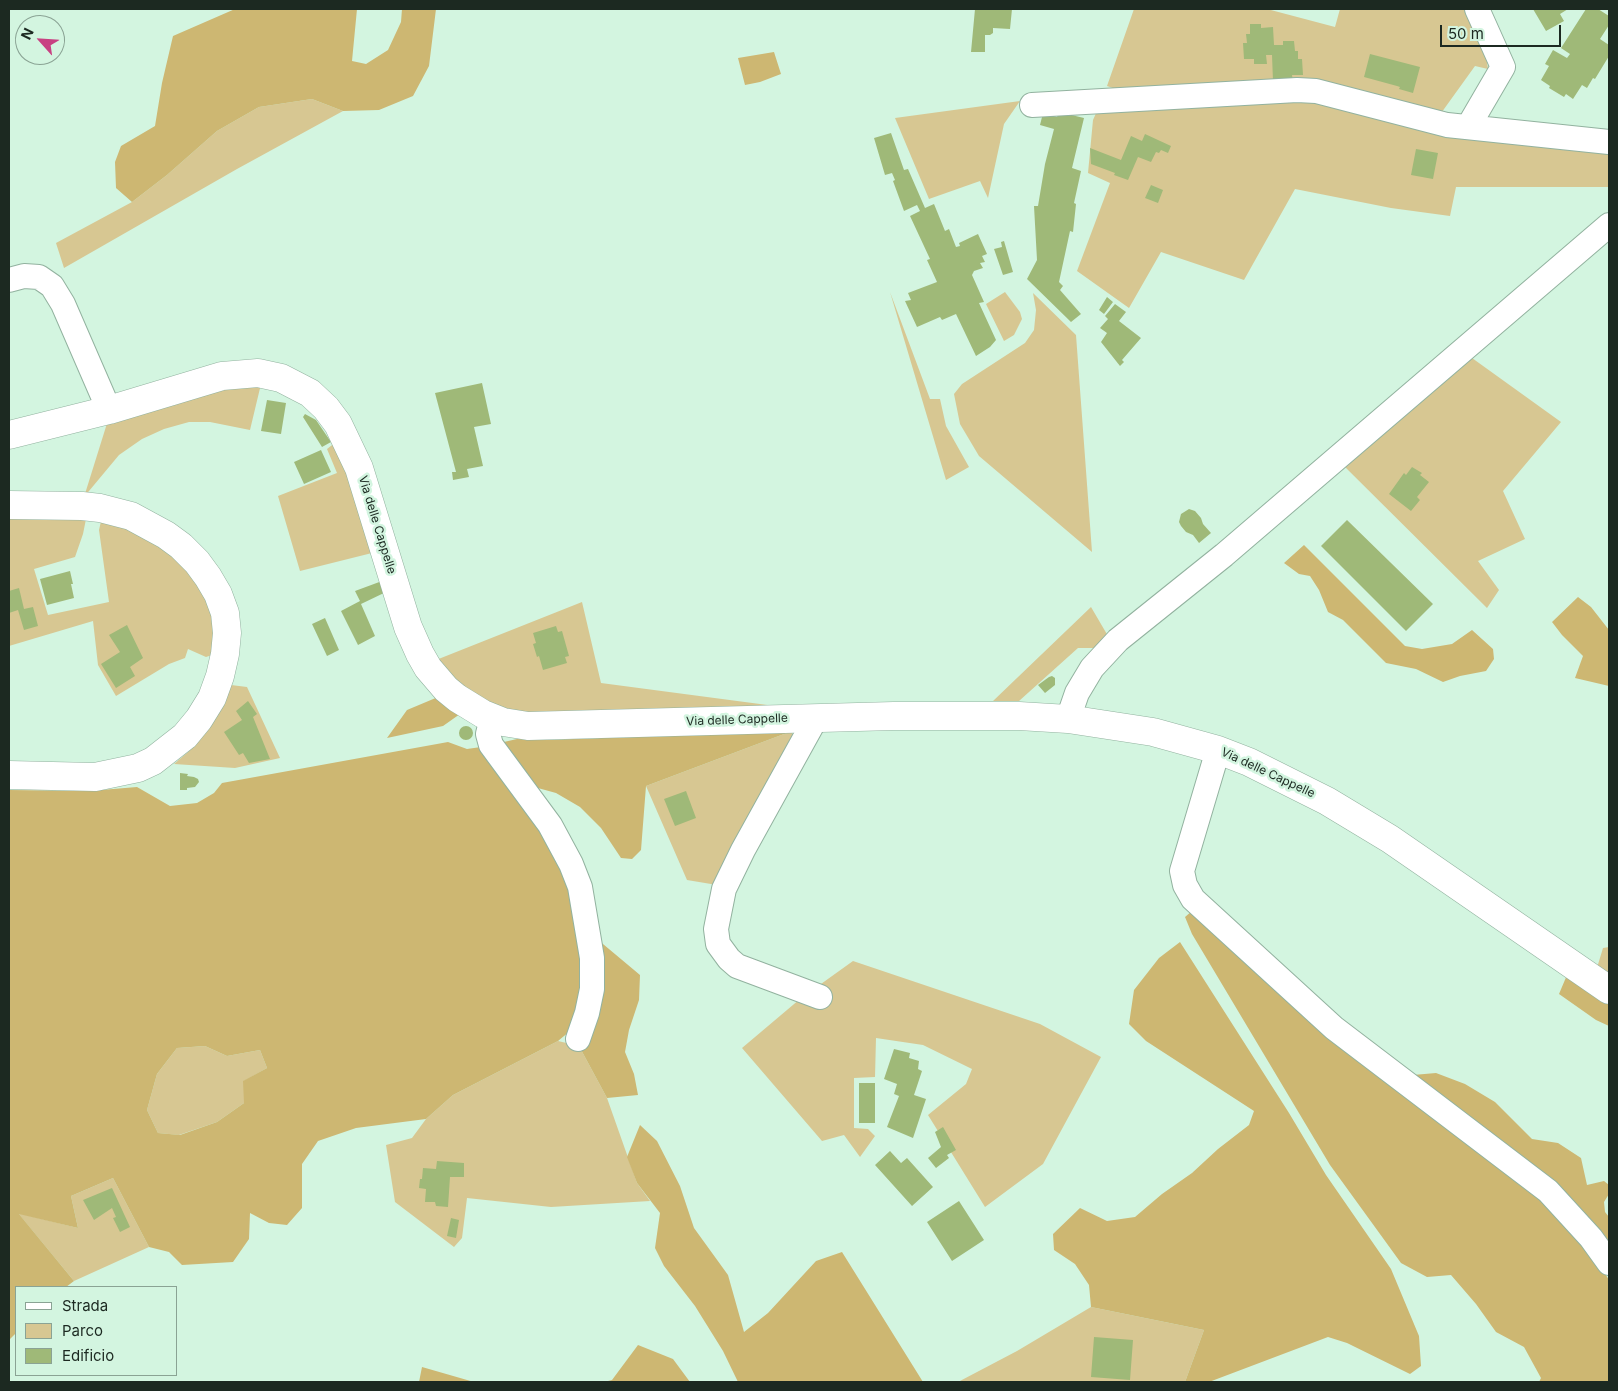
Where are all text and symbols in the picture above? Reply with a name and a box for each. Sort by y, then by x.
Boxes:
north arrow [15,15,65,65]
scale bar [1443,15,1564,47]
text: 50 m [1448,24,1484,43]
text: N [17,25,37,42]
street label: Via delle Cappelle [355,474,399,576]
street label: Via delle Cappelle [686,711,788,729]
street label: Via delle Cappelle [1219,745,1317,801]
legend [15,1286,178,1376]
text: Strada [62,1296,108,1315]
text: Parco [62,1321,103,1340]
text: Edificio [62,1346,114,1365]

